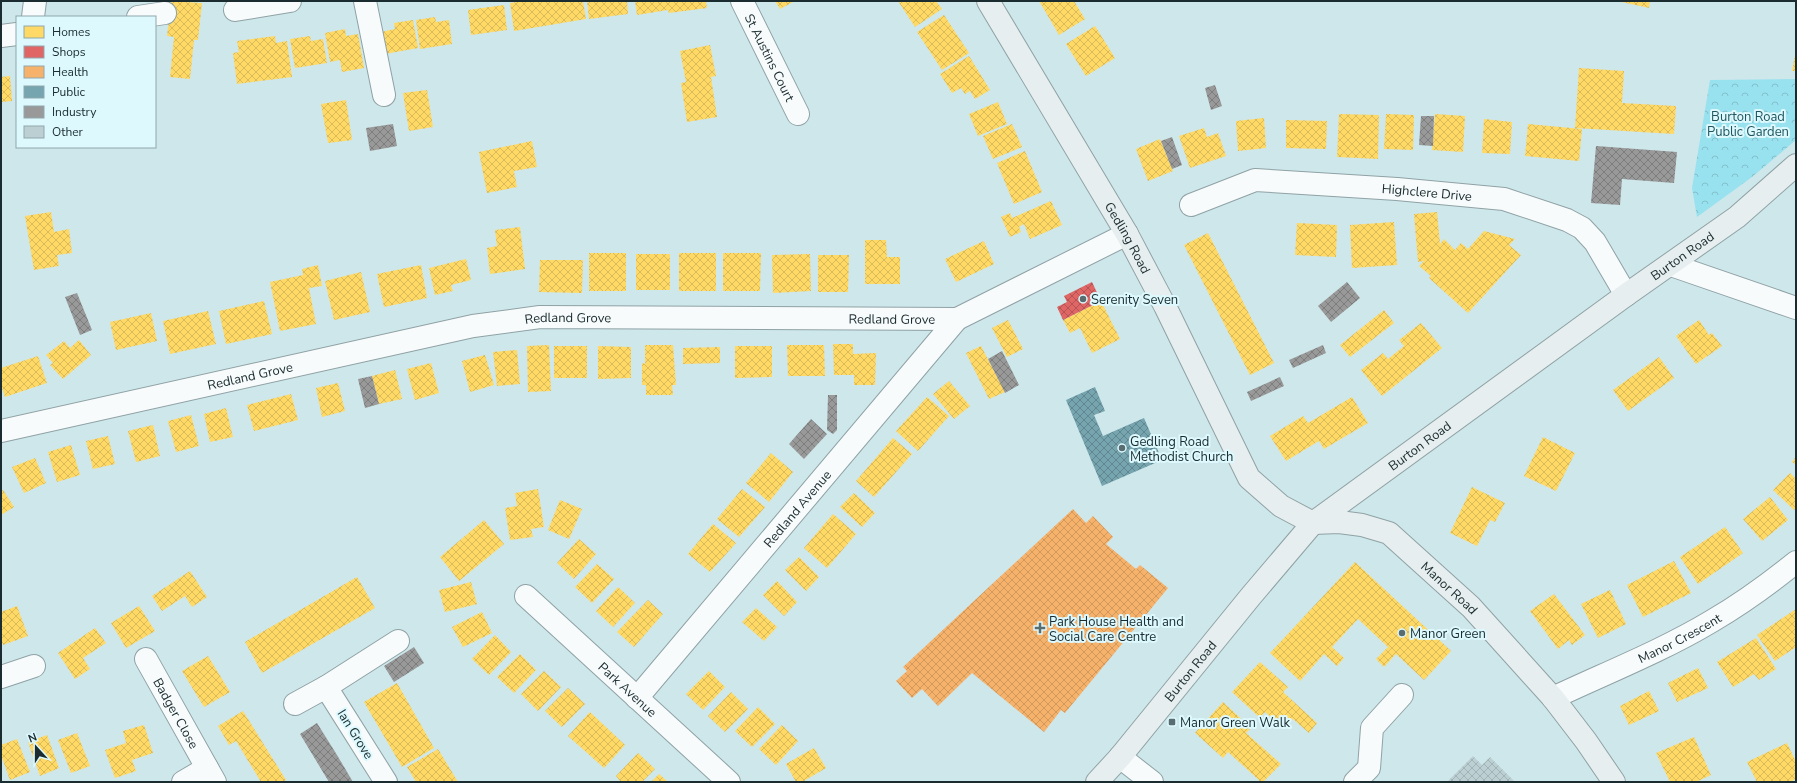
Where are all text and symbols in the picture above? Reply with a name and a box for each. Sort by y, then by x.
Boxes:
street label: St Austins Court [740,11,799,105]
legend [16,16,156,148]
text: Homes [52,24,90,40]
text: Shops [52,44,86,60]
text: Health [52,64,88,80]
text: Public [52,84,86,100]
text: Industry [52,104,97,120]
park label: Burton Road Public Garden [1707,108,1789,141]
text: Other [52,124,84,140]
street label: Highclere Drive [1381,180,1473,206]
street label: Gedling Road [1100,199,1154,277]
street label: Burton Road [1647,228,1718,285]
place label: Serenity Seven [1091,291,1178,309]
marker: Serenity Seven [1078,294,1088,304]
street label: Redland Grove [524,309,611,329]
street label: Redland Grove [848,310,935,329]
street label: Redland Grove [206,358,295,395]
street label: Burton Road [1385,417,1455,475]
place label: Gedling Road Methodist Church [1130,433,1233,466]
marker: Gedling Road Methodist Church [1117,443,1127,453]
street label: Redland Avenue [760,466,836,552]
street label: Manor Road [1417,558,1481,619]
street label: Manor Crescent [1635,609,1725,668]
place label: Park House Health and Social Care Centre [1049,613,1184,646]
marker: Park House Health and Social Care Centre [1034,622,1046,634]
place label: Manor Green [1410,625,1486,643]
marker: Manor Green [1397,628,1407,638]
street label: Burton Road [1161,637,1221,706]
street label: Park Avenue [594,658,660,722]
street label: Badger Close [148,675,203,752]
street label: Ian Grove [333,706,378,763]
place label: Manor Green Walk [1180,714,1290,732]
marker: Manor Green Walk [1167,717,1177,727]
north arrow [16,727,56,767]
text: N [26,730,39,747]

